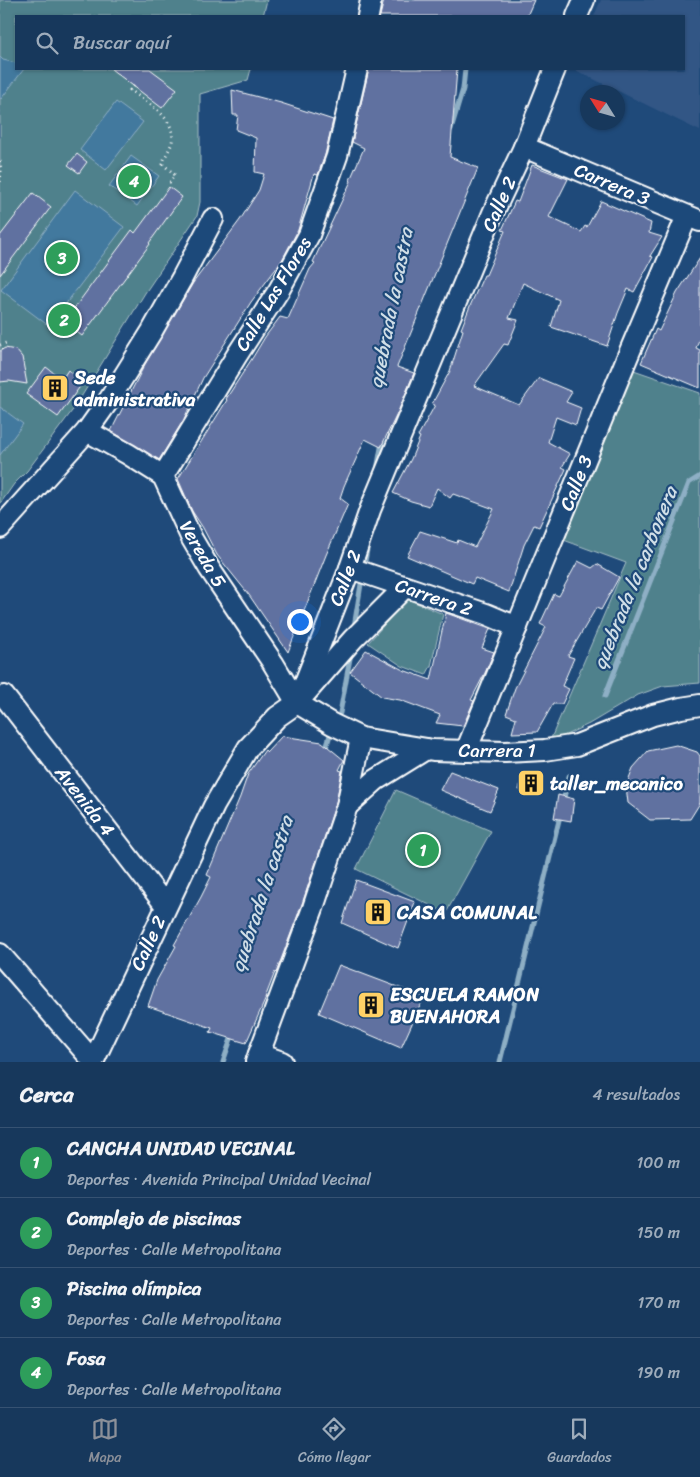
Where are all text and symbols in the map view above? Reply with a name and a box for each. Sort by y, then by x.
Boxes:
search box [15,15,685,70]
text: Buscar aquí [73,26,170,59]
icon: search [33,29,61,57]
north arrow [580,85,625,130]
street label: Carrera 3 [569,153,656,215]
pin: 4 [118,162,150,200]
street label: Calle 2 [472,171,526,237]
water label: quebrada la castra [358,223,424,391]
street label: Calle Las Flores [226,230,320,358]
pin: 3 [46,239,78,277]
pin: 2 [48,301,80,339]
place label: Sede administrativa [73,361,196,416]
building icon: Sede administrativa [40,373,70,403]
street label: Calle 3 [550,450,602,516]
water label: quebrada la carbonera [582,479,688,675]
street label: Vereda 5 [170,514,236,594]
street label: Calle 2 [319,545,371,611]
street label: Carrera 2 [391,568,477,626]
your location [287,609,313,635]
street label: Carrera 1 [458,734,536,767]
street label: Avenida 4 [46,757,124,844]
place label: taller_mecanico [550,767,683,800]
building icon: taller_mecanico [516,768,546,798]
water label: quebrada la castra [220,809,304,977]
pin: 1 [407,831,439,869]
place label: CASA COMUNAL [396,896,538,929]
building icon: CASA COMUNAL [363,897,393,927]
street label: Calle 2 [121,910,175,976]
place label: ESCUELA RAMON BUENAHORA [390,978,540,1033]
building icon: ESCUELA RAMON BUENAHORA [356,990,386,1020]
text: Cerca [20,1076,74,1114]
text: 4 resultados [592,1080,680,1109]
text: CANCHA UNIDAD VECINAL [67,1132,295,1165]
text: 1 [33,1148,39,1177]
text: 100 m [636,1148,680,1177]
text: Deportes · Avenida Principal Unidad Vecinal [67,1165,371,1194]
text: Complejo de piscinas [67,1202,241,1235]
text: 2 [31,1218,41,1247]
text: 150 m [637,1218,680,1247]
text: Deportes · Calle Metropolitana [67,1235,281,1264]
text: Piscina olímpica [67,1272,201,1305]
text: 3 [32,1288,40,1317]
text: 170 m [637,1288,680,1317]
text: Deportes · Calle Metropolitana [67,1305,281,1334]
text: Fosa [67,1342,105,1375]
text: 4 [31,1358,41,1387]
text: 190 m [637,1358,680,1387]
text: Deportes · Calle Metropolitana [67,1375,281,1404]
tab: Mapa [88,1415,121,1470]
tab: Cómo llegar [298,1415,370,1470]
tab: Guardados [547,1415,612,1470]

